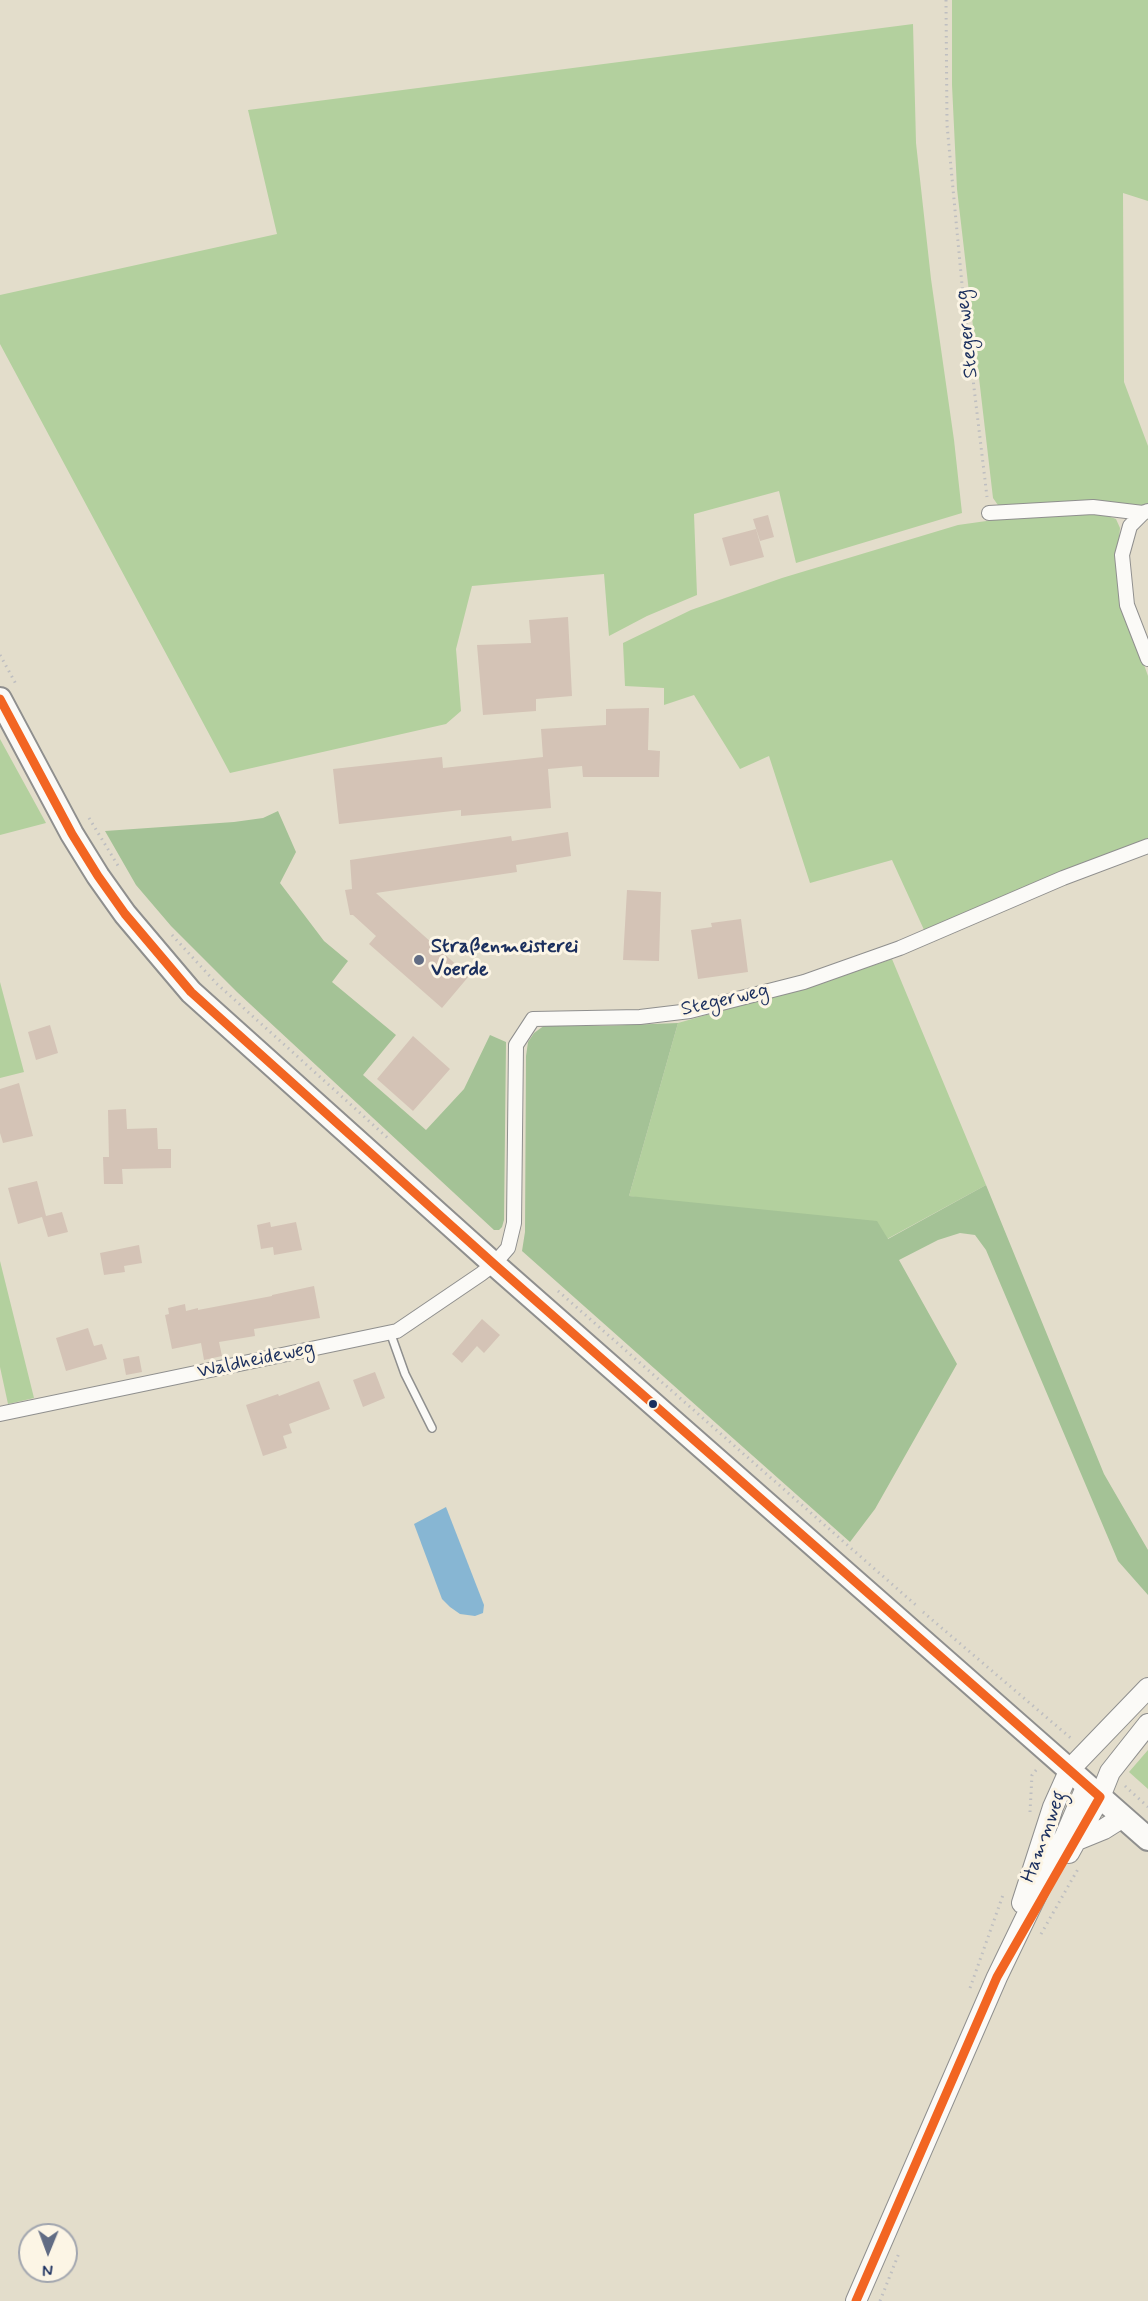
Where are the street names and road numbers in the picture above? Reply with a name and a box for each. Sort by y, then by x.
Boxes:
street label: Stegerweg [951,289,985,379]
street label: Stegerweg [679,979,771,1023]
street label: Waldheideweg [195,1337,317,1385]
street label: Hammweg [1017,1788,1073,1886]

